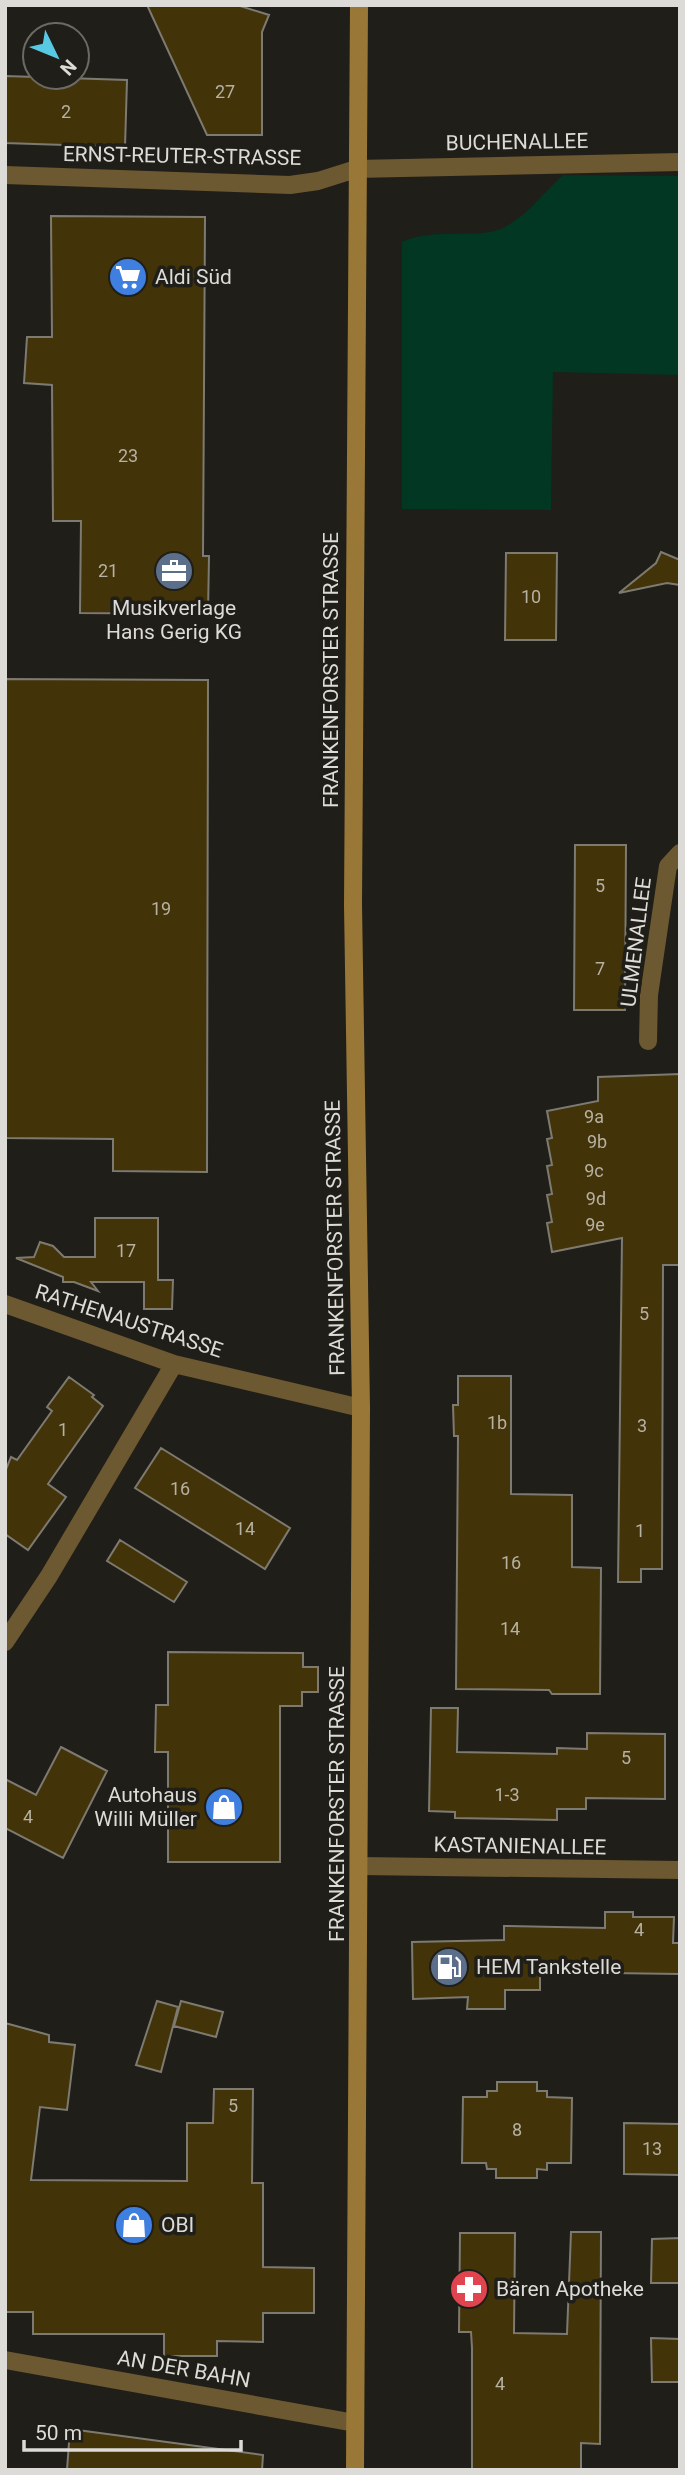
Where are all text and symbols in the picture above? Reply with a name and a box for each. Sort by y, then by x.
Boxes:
north arrow [21,21,91,91]
text: N [55,55,81,80]
house number: 27 [215,81,235,102]
house number: 2 [61,101,71,122]
street label: BUCHENALLEE [445,129,589,155]
street label: ERNST-REUTER-STRASSE [63,142,302,170]
supermarket icon: Aldi Süd [107,256,149,298]
place label: Aldi Süd [155,265,232,289]
house number: 23 [118,445,138,466]
street label: FRANKENFORSTER STRASSE [319,532,343,808]
office icon: Musikverlage Hans Gerig KG [153,550,195,592]
house number: 21 [98,560,118,581]
house number: 10 [521,586,541,607]
place label: Musikverlage Hans Gerig KG [106,596,242,644]
house number: 5 [595,875,605,896]
street label: ULMENALLEE [616,876,656,1008]
house number: 19 [151,898,171,919]
house number: 7 [595,958,605,979]
street label: FRANKENFORSTER STRASSE [321,1100,349,1376]
house number: 9a [584,1106,604,1127]
house number: 9b [587,1131,607,1152]
house number: 9c [584,1160,604,1181]
house number: 9d [586,1188,606,1209]
house number: 9e [585,1214,605,1235]
house number: 17 [116,1240,136,1261]
street label: RATHENAUSTRASSE [32,1279,226,1363]
house number: 5 [639,1303,649,1324]
house number: 1b [487,1412,507,1433]
house number: 3 [637,1415,647,1436]
house number: 1 [58,1419,68,1440]
house number: 16 [170,1478,190,1499]
house number: 14 [235,1518,255,1539]
house number: 1 [635,1520,645,1541]
house number: 16 [501,1552,521,1573]
house number: 14 [500,1618,520,1639]
street label: FRANKENFORSTER STRASSE [325,1666,349,1942]
house number: 5 [621,1747,631,1768]
place label: Autohaus Willi Müller [94,1783,197,1831]
house number: 1-3 [494,1784,520,1805]
shop icon: Autohaus Willi Müller [203,1786,245,1828]
house number: 4 [23,1806,33,1827]
street label: KASTANIENALLEE [433,1832,607,1860]
house number: 4 [634,1919,644,1940]
fuel station icon: HEM Tankstelle [428,1946,470,1988]
place label: HEM Tankstelle [476,1955,621,1979]
house number: 5 [228,2095,238,2116]
house number: 8 [512,2119,522,2140]
house number: 13 [642,2138,662,2159]
shop icon: OBI [113,2204,155,2246]
place label: OBI [161,2213,194,2237]
pharmacy icon: Bären Apotheke [448,2268,490,2310]
place label: Bären Apotheke [496,2277,644,2301]
street label: AN DER BAHN [116,2346,252,2392]
house number: 4 [495,2373,505,2394]
scale bar [24,2408,242,2452]
text: 50 m [35,2421,82,2445]

